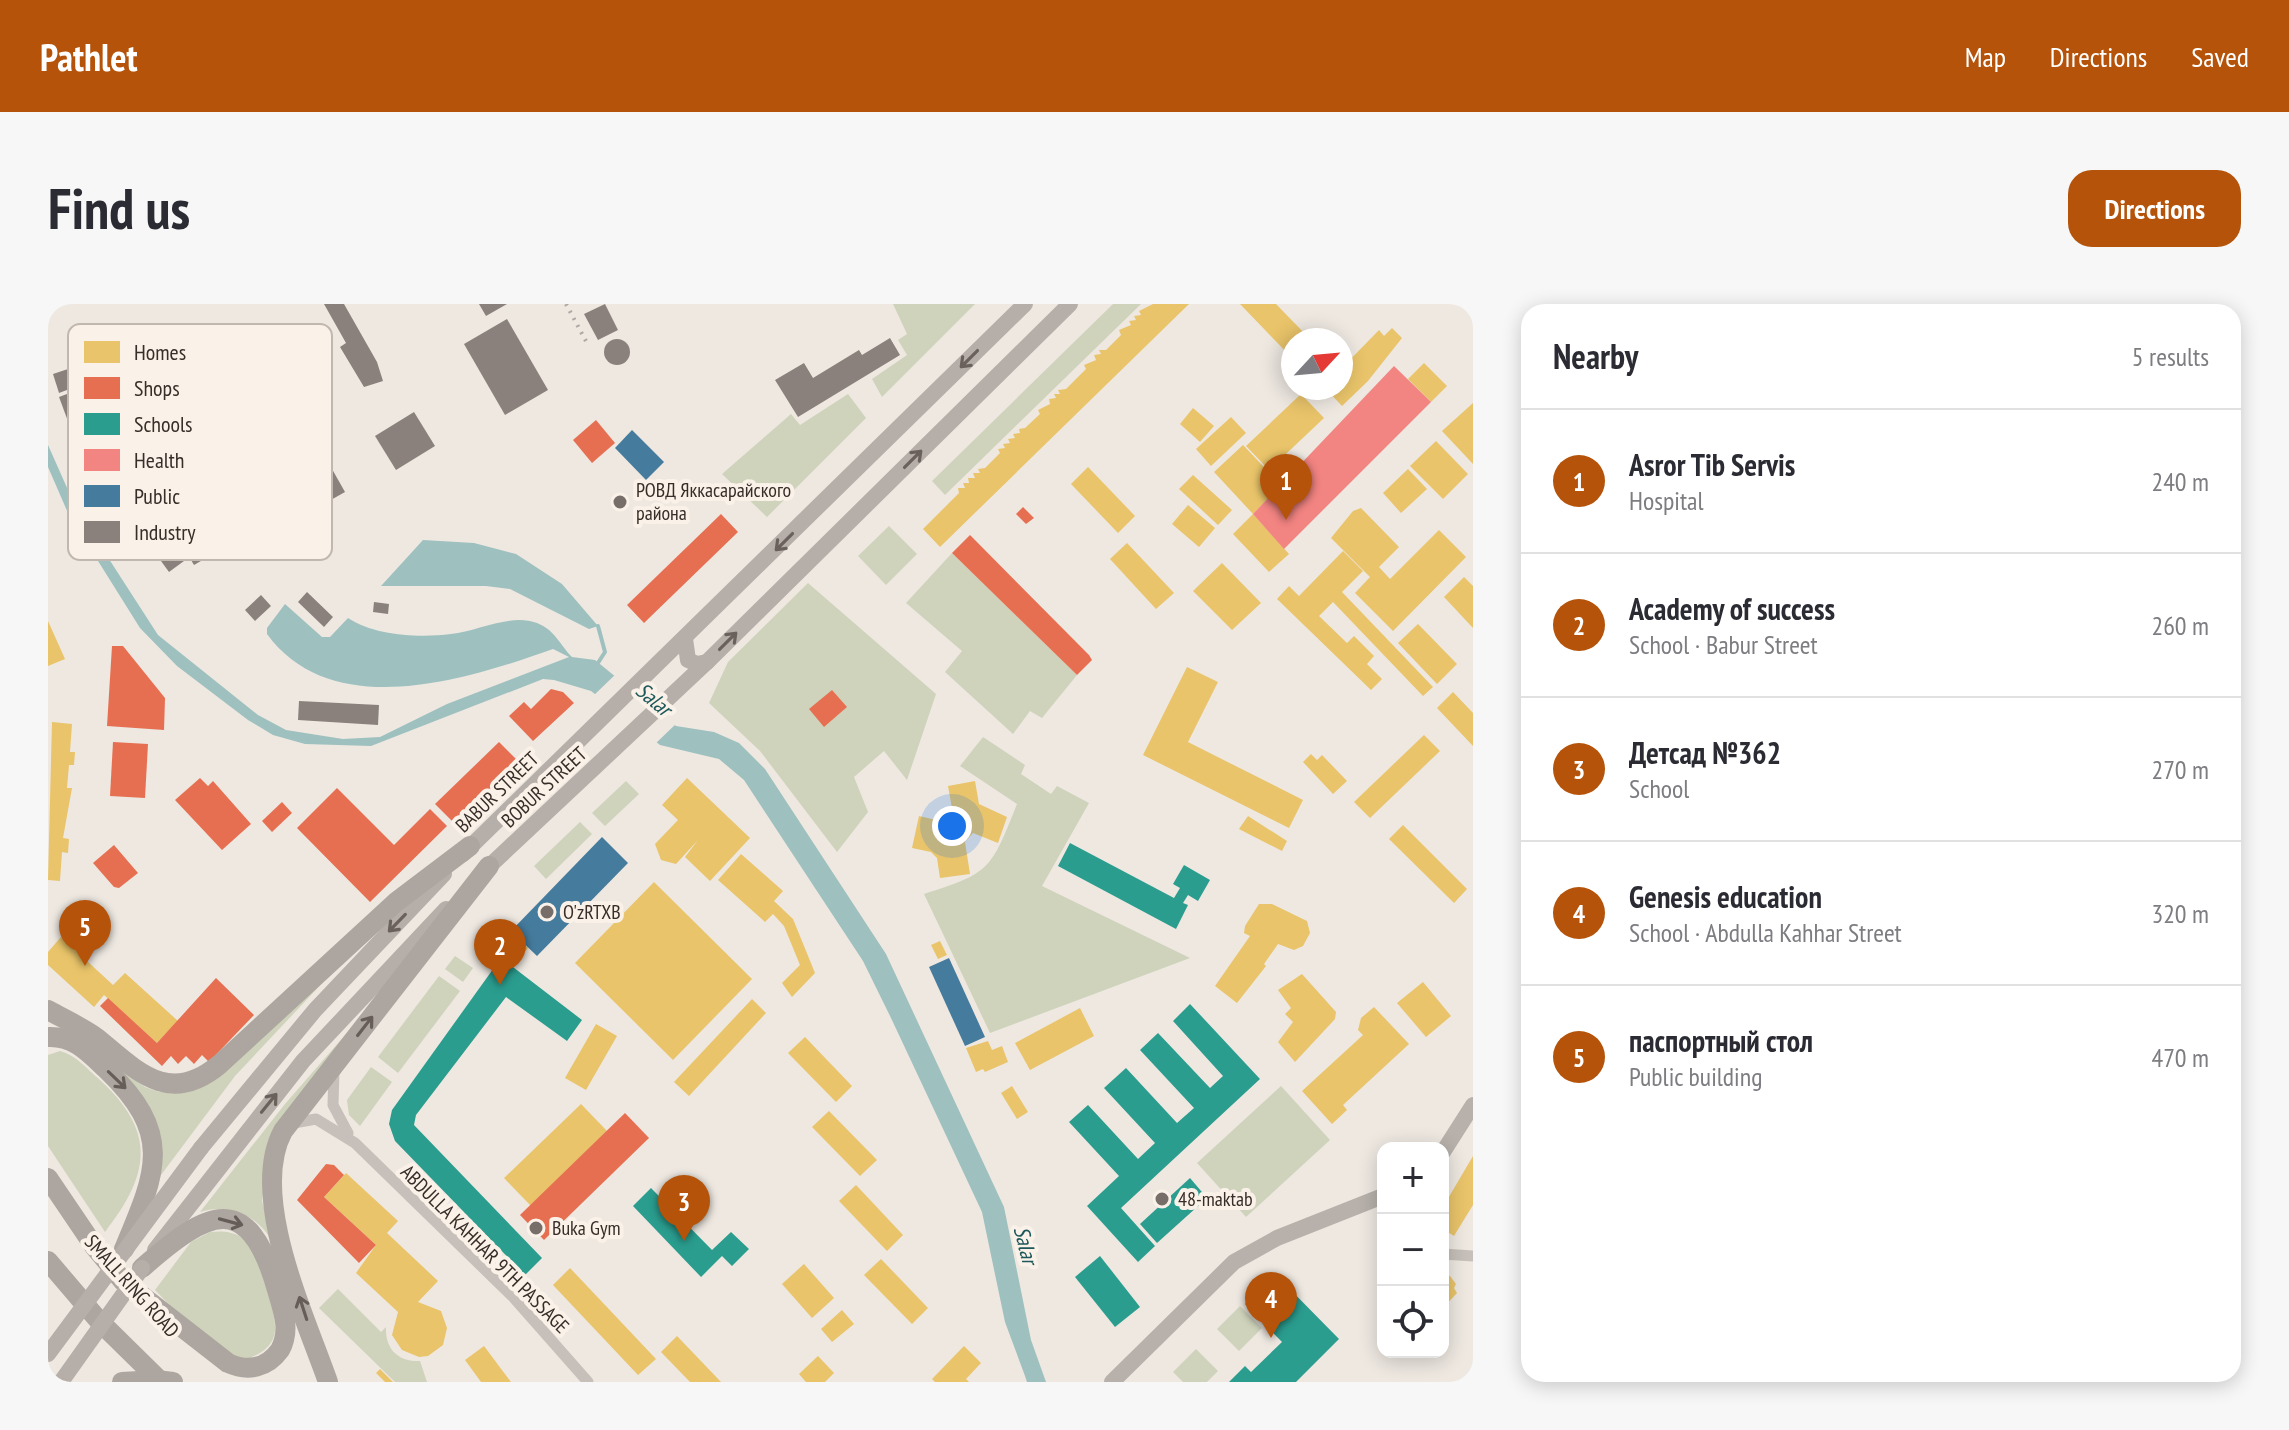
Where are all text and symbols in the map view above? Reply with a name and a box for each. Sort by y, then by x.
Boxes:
text: Pathlet [40,32,138,81]
text: Map [1965,38,2006,75]
text: Directions [2050,38,2147,75]
text: Saved [2191,38,2249,75]
button: Directions [2068,170,2241,247]
text: Find us [48,172,190,244]
legend [68,324,332,560]
north arrow [1281,328,1353,400]
text: Nearby [1553,334,1638,378]
text: Homes [134,338,186,366]
text: 5 results [2132,340,2209,373]
one-way arrow [960,349,979,368]
text: Shops [134,374,180,402]
text: Schools [134,410,193,438]
text: Asror Tib Servis [1629,445,1795,484]
text: Health [134,446,185,474]
one-way arrow [903,450,922,469]
pin: 1 [1260,454,1312,520]
text: 1 [1573,465,1585,498]
text: 240 m [2151,465,2209,498]
place label: РОВД Яккасарайского района [636,477,791,526]
text: Public [134,482,180,510]
text: Hospital [1629,484,1704,517]
marker: РОВД Яккасарайского района [611,493,629,511]
text: Industry [134,518,196,546]
one-way arrow [774,532,794,551]
text: Academy of success [1629,589,1835,628]
text: 2 [1573,609,1585,642]
text: 260 m [2151,609,2209,642]
text: School · Babur Street [1629,628,1818,661]
one-way arrow [718,632,738,651]
water label: Salar [630,676,680,724]
text: Детсад №362 [1629,733,1781,772]
street label: BOBUR STREET [496,741,592,833]
street label: BABUR STREET [450,746,544,838]
text: 3 [1573,753,1585,786]
text: 270 m [2151,753,2209,786]
text: School [1629,772,1689,805]
your location [932,806,972,846]
text: Genesis education [1629,877,1822,916]
text: 4 [1573,897,1585,930]
text: 320 m [2151,897,2209,930]
place label: O'zRTXB [563,899,621,925]
pin: 5 [59,900,111,966]
marker: O'zRTXB [538,903,556,921]
one-way arrow [388,912,407,932]
text: School · Abdulla Kahhar Street [1629,916,1902,949]
pin: 2 [474,919,526,985]
one-way arrow [356,1015,373,1037]
text: паспортный стол [1629,1021,1813,1060]
text: 5 [1573,1041,1585,1074]
text: 470 m [2151,1041,2209,1074]
text: Public building [1629,1060,1762,1093]
one-way arrow [107,1070,127,1089]
one-way arrow [260,1093,278,1114]
map controls [1377,1142,1449,1358]
button: + [1377,1142,1449,1214]
street label: ABDULLA KAHHAR 9TH PASSAGE [395,1159,575,1339]
pin: 3 [658,1175,710,1241]
place label: 48-maktab [1178,1186,1253,1212]
marker: 48-maktab [1153,1190,1171,1208]
button: − [1377,1214,1449,1286]
place label: Buka Gym [552,1215,620,1241]
one-way arrow [218,1216,243,1231]
marker: Buka Gym [527,1219,545,1237]
water label: Salar [1008,1223,1045,1270]
street label: SMALL RING ROAD [79,1229,185,1343]
pin: 4 [1245,1272,1297,1338]
button: locate [1377,1286,1449,1358]
one-way arrow [295,1296,310,1321]

